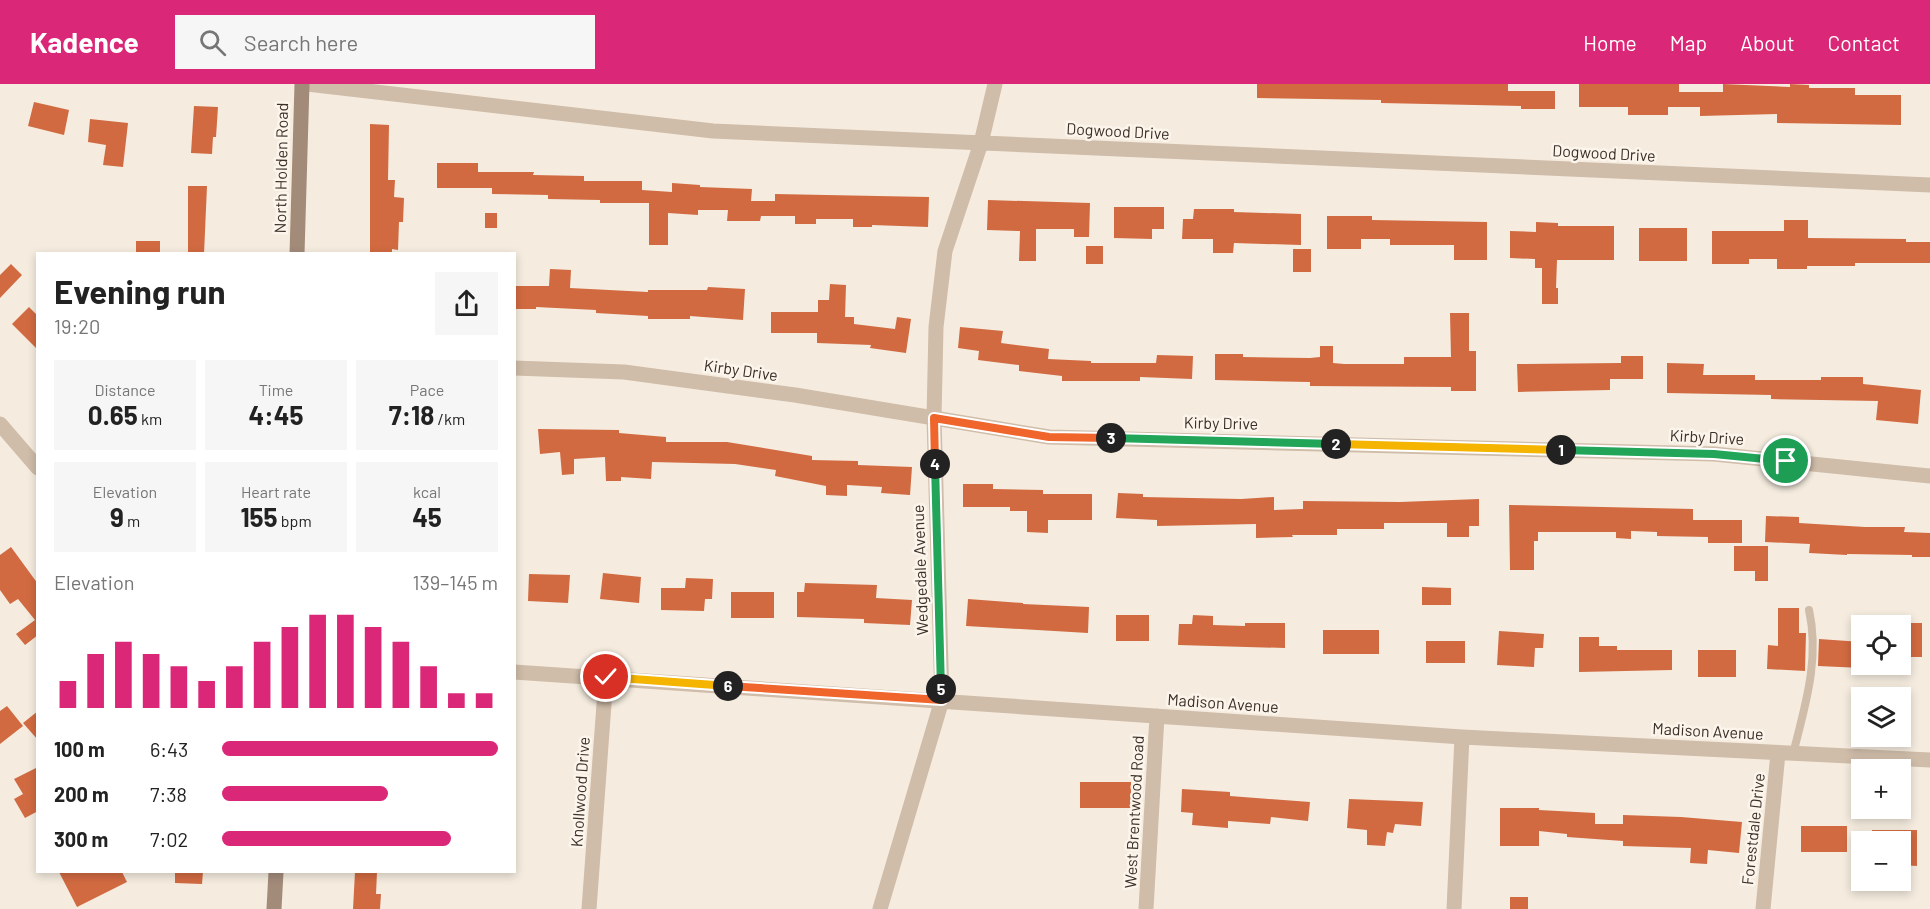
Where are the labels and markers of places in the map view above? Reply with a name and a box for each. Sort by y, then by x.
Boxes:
pin: 3 [1096,423,1126,453]
pin: 2 [1321,429,1351,459]
pin: 1 [1546,435,1576,465]
pin [1760,435,1811,486]
pin: 4 [920,449,950,479]
pin [580,651,631,702]
pin: 6 [713,671,743,701]
pin: 5 [926,674,956,704]

